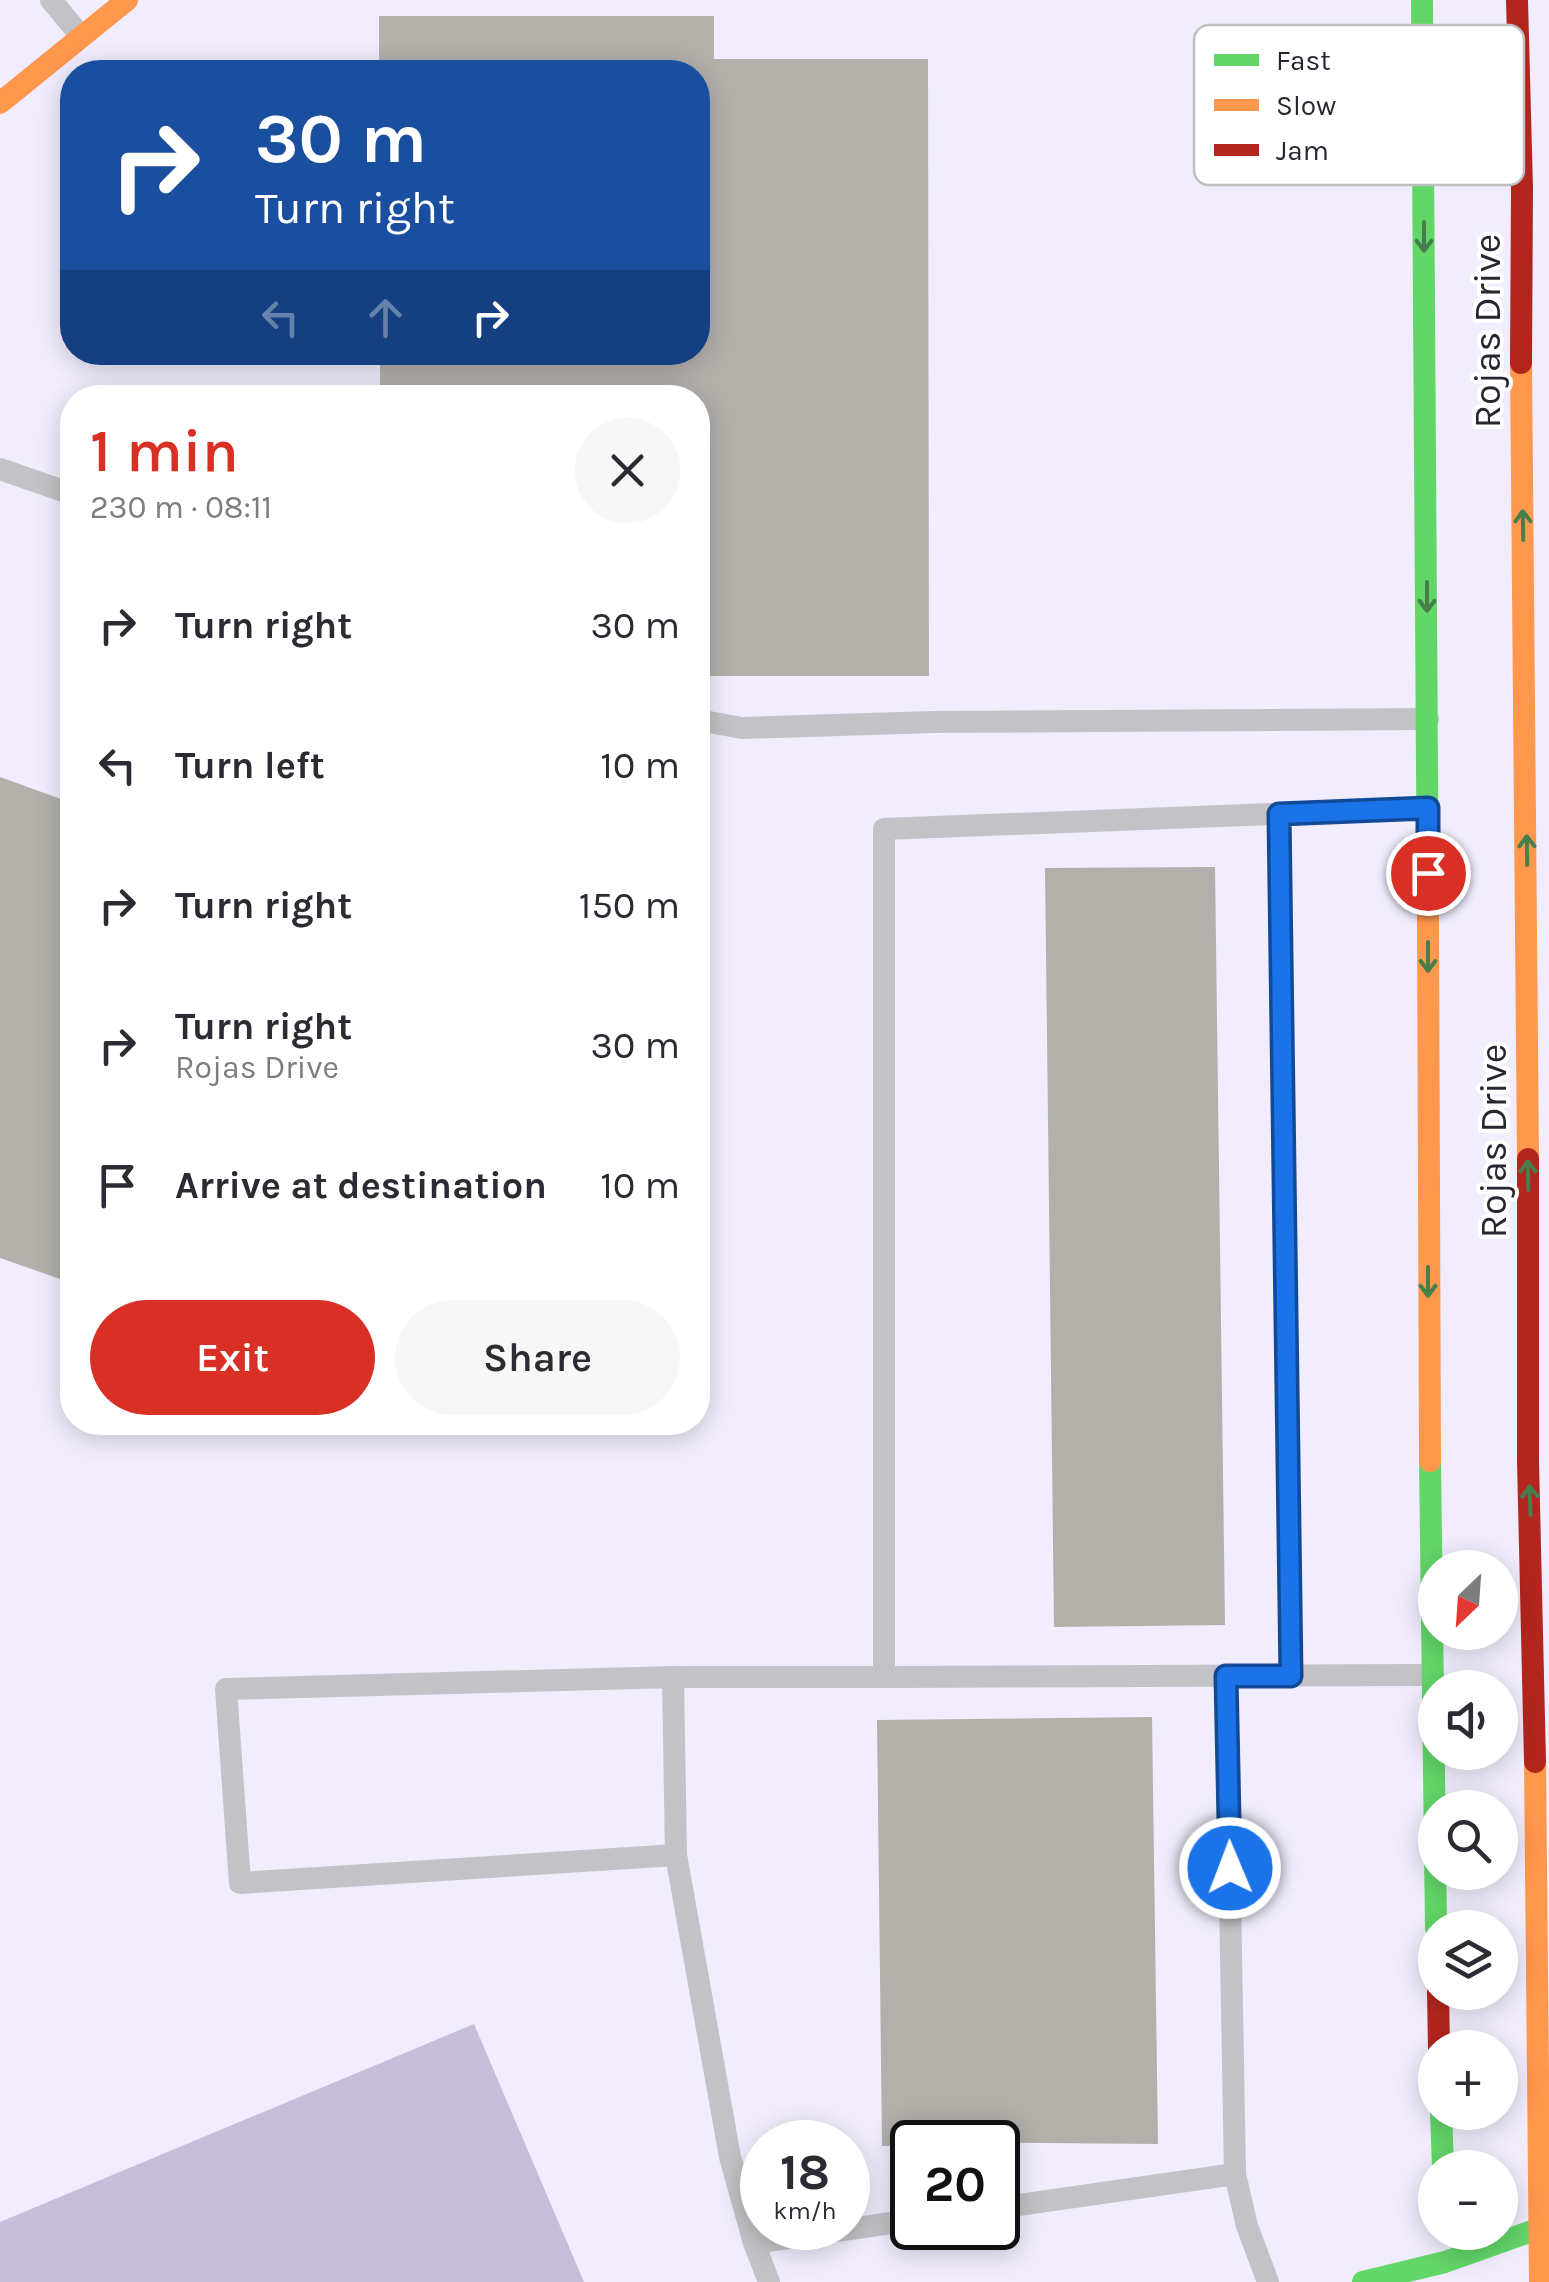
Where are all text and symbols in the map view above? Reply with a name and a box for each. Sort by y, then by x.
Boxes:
legend [1194,25,1524,185]
text: Fast [1276,44,1331,77]
text: Slow [1276,89,1336,122]
text: 30 m [255,98,427,180]
icon: right [90,100,220,230]
text: Jam [1276,134,1329,167]
text: Turn right [255,182,455,234]
one-way arrow [1414,220,1434,253]
street label: Rojas Drive [1465,234,1510,428]
icon: left [253,290,308,345]
icon: ahead [358,290,413,345]
icon: right [463,290,518,345]
text: 1 min [90,416,239,486]
button: close [575,418,680,523]
text: 230 m · 08:11 [90,489,272,526]
one-way arrow [1514,510,1532,542]
one-way arrow [1418,580,1436,613]
icon: right [90,598,145,653]
text: Turn right [175,603,352,648]
text: 30 m [590,603,680,648]
icon: left [90,738,145,793]
text: Turn left [175,743,325,788]
text: 10 m [600,743,680,788]
pin [1386,831,1471,916]
one-way arrow [1518,835,1537,867]
icon: arrive [1401,846,1456,901]
icon: right [90,878,145,933]
text: Turn right [175,883,352,928]
text: 150 m [579,883,680,928]
one-way arrow [1418,940,1438,973]
text: Turn right [175,1004,352,1049]
icon: right [90,1018,145,1073]
text: 30 m [590,1023,680,1068]
street label: Rojas Drive [1471,1044,1516,1238]
text: Rojas Drive [175,1049,339,1086]
icon: arrive [90,1158,145,1213]
one-way arrow [1518,1160,1538,1192]
text: Arrive at destination [175,1163,547,1208]
text: 10 m [600,1163,680,1208]
one-way arrow [1418,1266,1438,1298]
button: Exit [90,1300,375,1415]
button: Share [395,1300,680,1415]
one-way arrow [1520,1485,1539,1517]
north arrow [1418,1550,1518,1650]
map controls [1418,1550,1518,2250]
button: sound [1418,1670,1518,1770]
button: search [1418,1790,1518,1890]
position arrow [1178,1816,1282,1920]
button: layers [1418,1910,1518,2010]
button: + [1418,2030,1518,2130]
speed limit sign: 20 [890,2120,1020,2250]
text: 18 [780,2143,830,2202]
button: − [1418,2150,1518,2250]
text: km/h [773,2196,837,2225]

